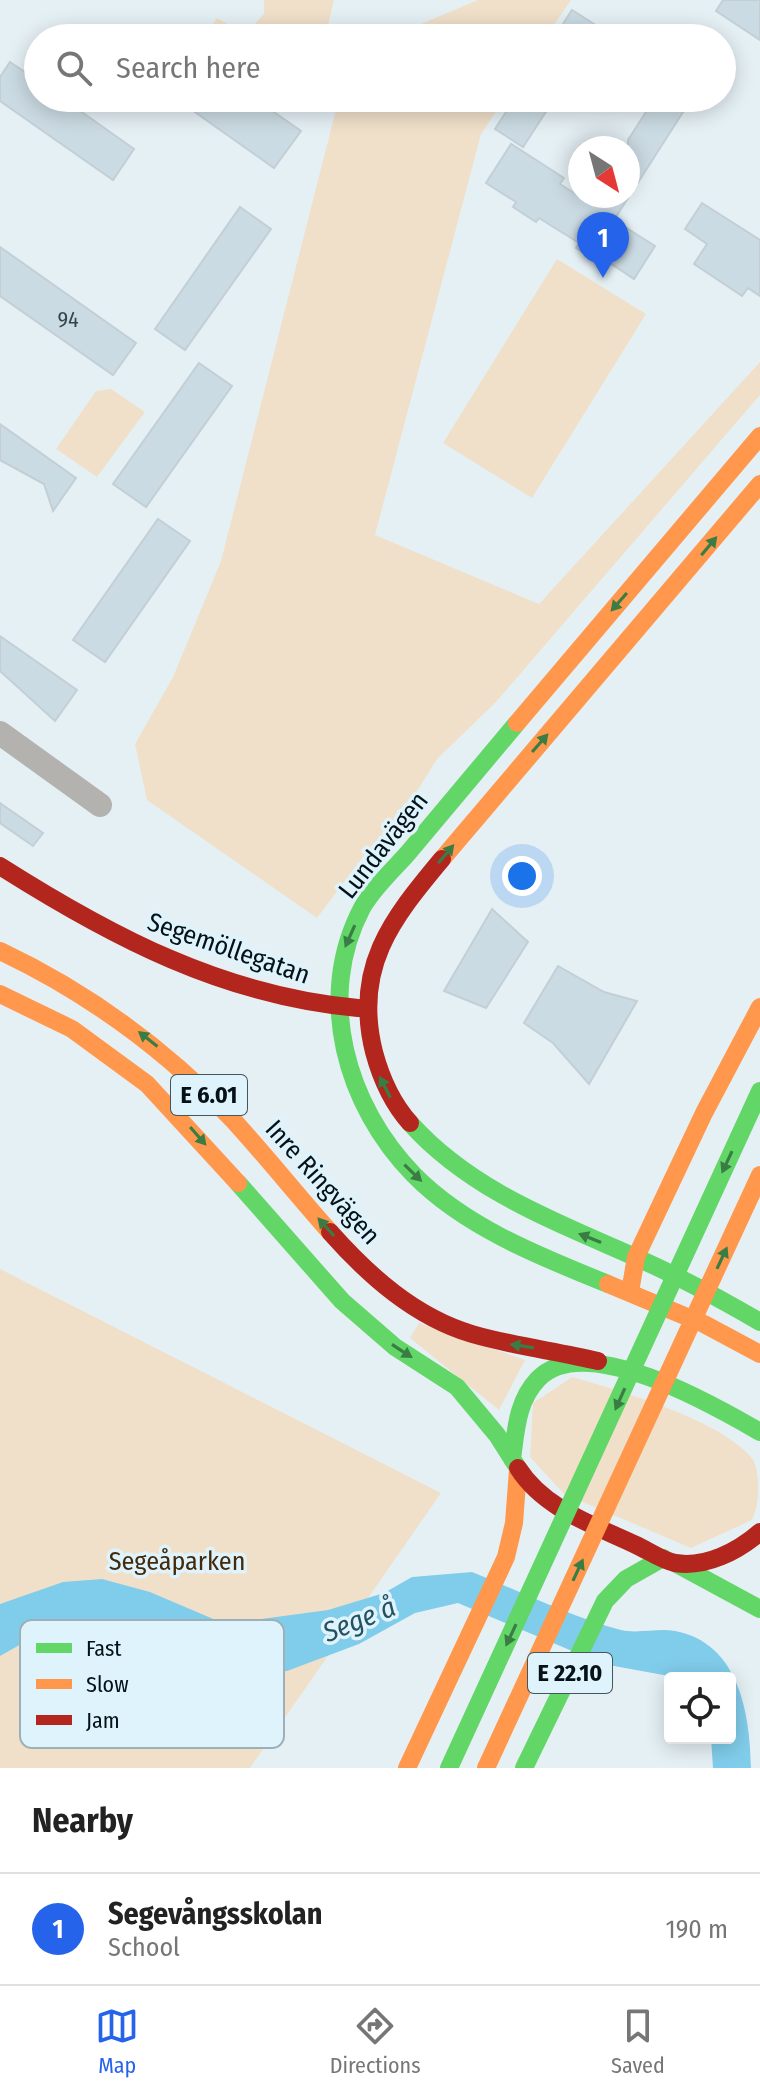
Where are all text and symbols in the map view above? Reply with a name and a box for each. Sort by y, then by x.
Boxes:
search box [24,24,736,112]
icon: search [52,46,96,90]
text: Search here [116,50,261,86]
north arrow [568,136,640,208]
pin: 1 [577,212,629,278]
house number: 94 [57,306,79,333]
one-way arrow [700,536,717,556]
one-way arrow [611,592,628,612]
one-way arrow [531,734,549,753]
street label: Lundavägen [332,786,435,905]
one-way arrow [437,844,454,864]
your location [502,856,542,896]
street label: Segemöllegatan [144,906,314,991]
one-way arrow [343,924,356,948]
one-way arrow [138,1032,158,1048]
road number: E 6.01 [171,1075,247,1115]
one-way arrow [378,1076,392,1098]
street label: Inre Ringvägen [259,1114,387,1251]
one-way arrow [188,1127,206,1146]
one-way arrow [721,1151,734,1174]
one-way arrow [404,1163,423,1181]
one-way arrow [318,1218,336,1237]
one-way arrow [578,1232,602,1245]
one-way arrow [715,1246,729,1269]
one-way arrow [509,1340,534,1352]
one-way arrow [391,1343,413,1357]
one-way arrow [613,1387,627,1411]
park label: Segeåparken [109,1546,245,1577]
one-way arrow [571,1558,584,1582]
water label: Sege å [317,1590,400,1649]
legend [20,1620,284,1748]
one-way arrow [504,1623,518,1647]
text: Fast [86,1635,122,1662]
road number: E 22.10 [528,1653,612,1693]
text: Slow [86,1671,129,1698]
map controls [664,1672,736,1744]
button: locate [664,1672,736,1744]
text: Jam [86,1707,120,1734]
text: Nearby [32,1800,133,1841]
text: Segevångsskolan [108,1896,322,1932]
text: 1 [53,1914,64,1945]
text: 190 m [666,1914,728,1945]
text: School [108,1932,180,1963]
tab: Map [95,2004,139,2079]
tab: Directions [330,2004,421,2079]
tab: Saved [611,2004,665,2079]

